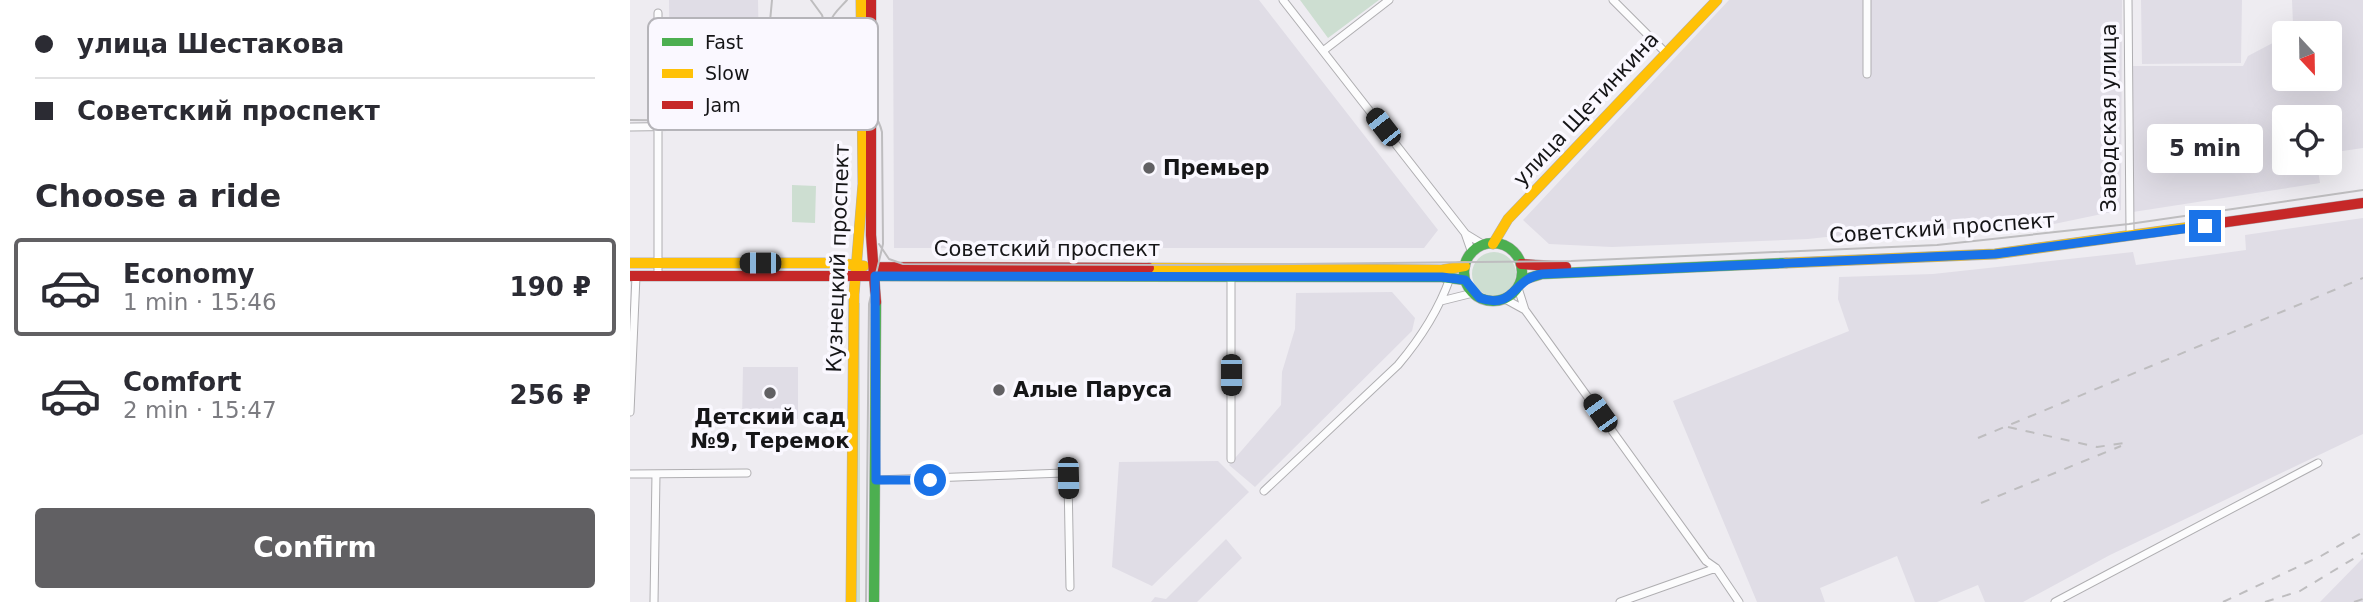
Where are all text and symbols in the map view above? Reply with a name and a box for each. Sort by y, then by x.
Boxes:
legend [648,18,878,130]
north arrow [2272,21,2342,91]
map controls [2272,21,2342,175]
street label: Заводская улица [2097,23,2121,213]
street label: улица Щетинкина [1508,27,1664,191]
text: улица Шестакова [77,29,344,59]
text: Fast [705,31,743,53]
text: Slow [705,62,750,84]
text: Jam [704,94,741,116]
text: Советский проспект [77,96,380,126]
car [1362,104,1405,150]
button: locate [2272,105,2342,175]
callout: 5 min [2147,124,2263,174]
text: 5 min [2169,135,2241,161]
street label: Кузнецкий проспект [822,143,854,373]
place label: Премьер [1163,156,1270,180]
marker: Премьер [1141,160,1157,176]
text: Choose a ride [35,177,281,215]
street label: Советский проспект [1828,208,2056,248]
route end [2189,210,2221,242]
street label: Советский проспект [934,237,1160,261]
car [740,253,782,274]
icon: car [39,256,102,319]
text: Economy [123,259,254,289]
text: 190 ₽ [510,272,591,302]
text: 1 min · 15:46 [123,289,277,315]
car [1221,354,1242,396]
icon: car [39,364,102,427]
text: Comfort [123,367,241,397]
place label: Алые Паруса [1013,378,1172,402]
text: 256 ₽ [510,380,591,410]
marker: Алые Паруса [991,382,1007,398]
marker: Детский сад №9, Теремок [762,385,778,401]
car [1580,390,1621,436]
text: 2 min · 15:47 [123,397,277,423]
place label: Детский сад №9, Теремок [691,405,849,453]
car [1058,457,1079,499]
route start [914,464,946,496]
button: Confirm [35,508,595,588]

